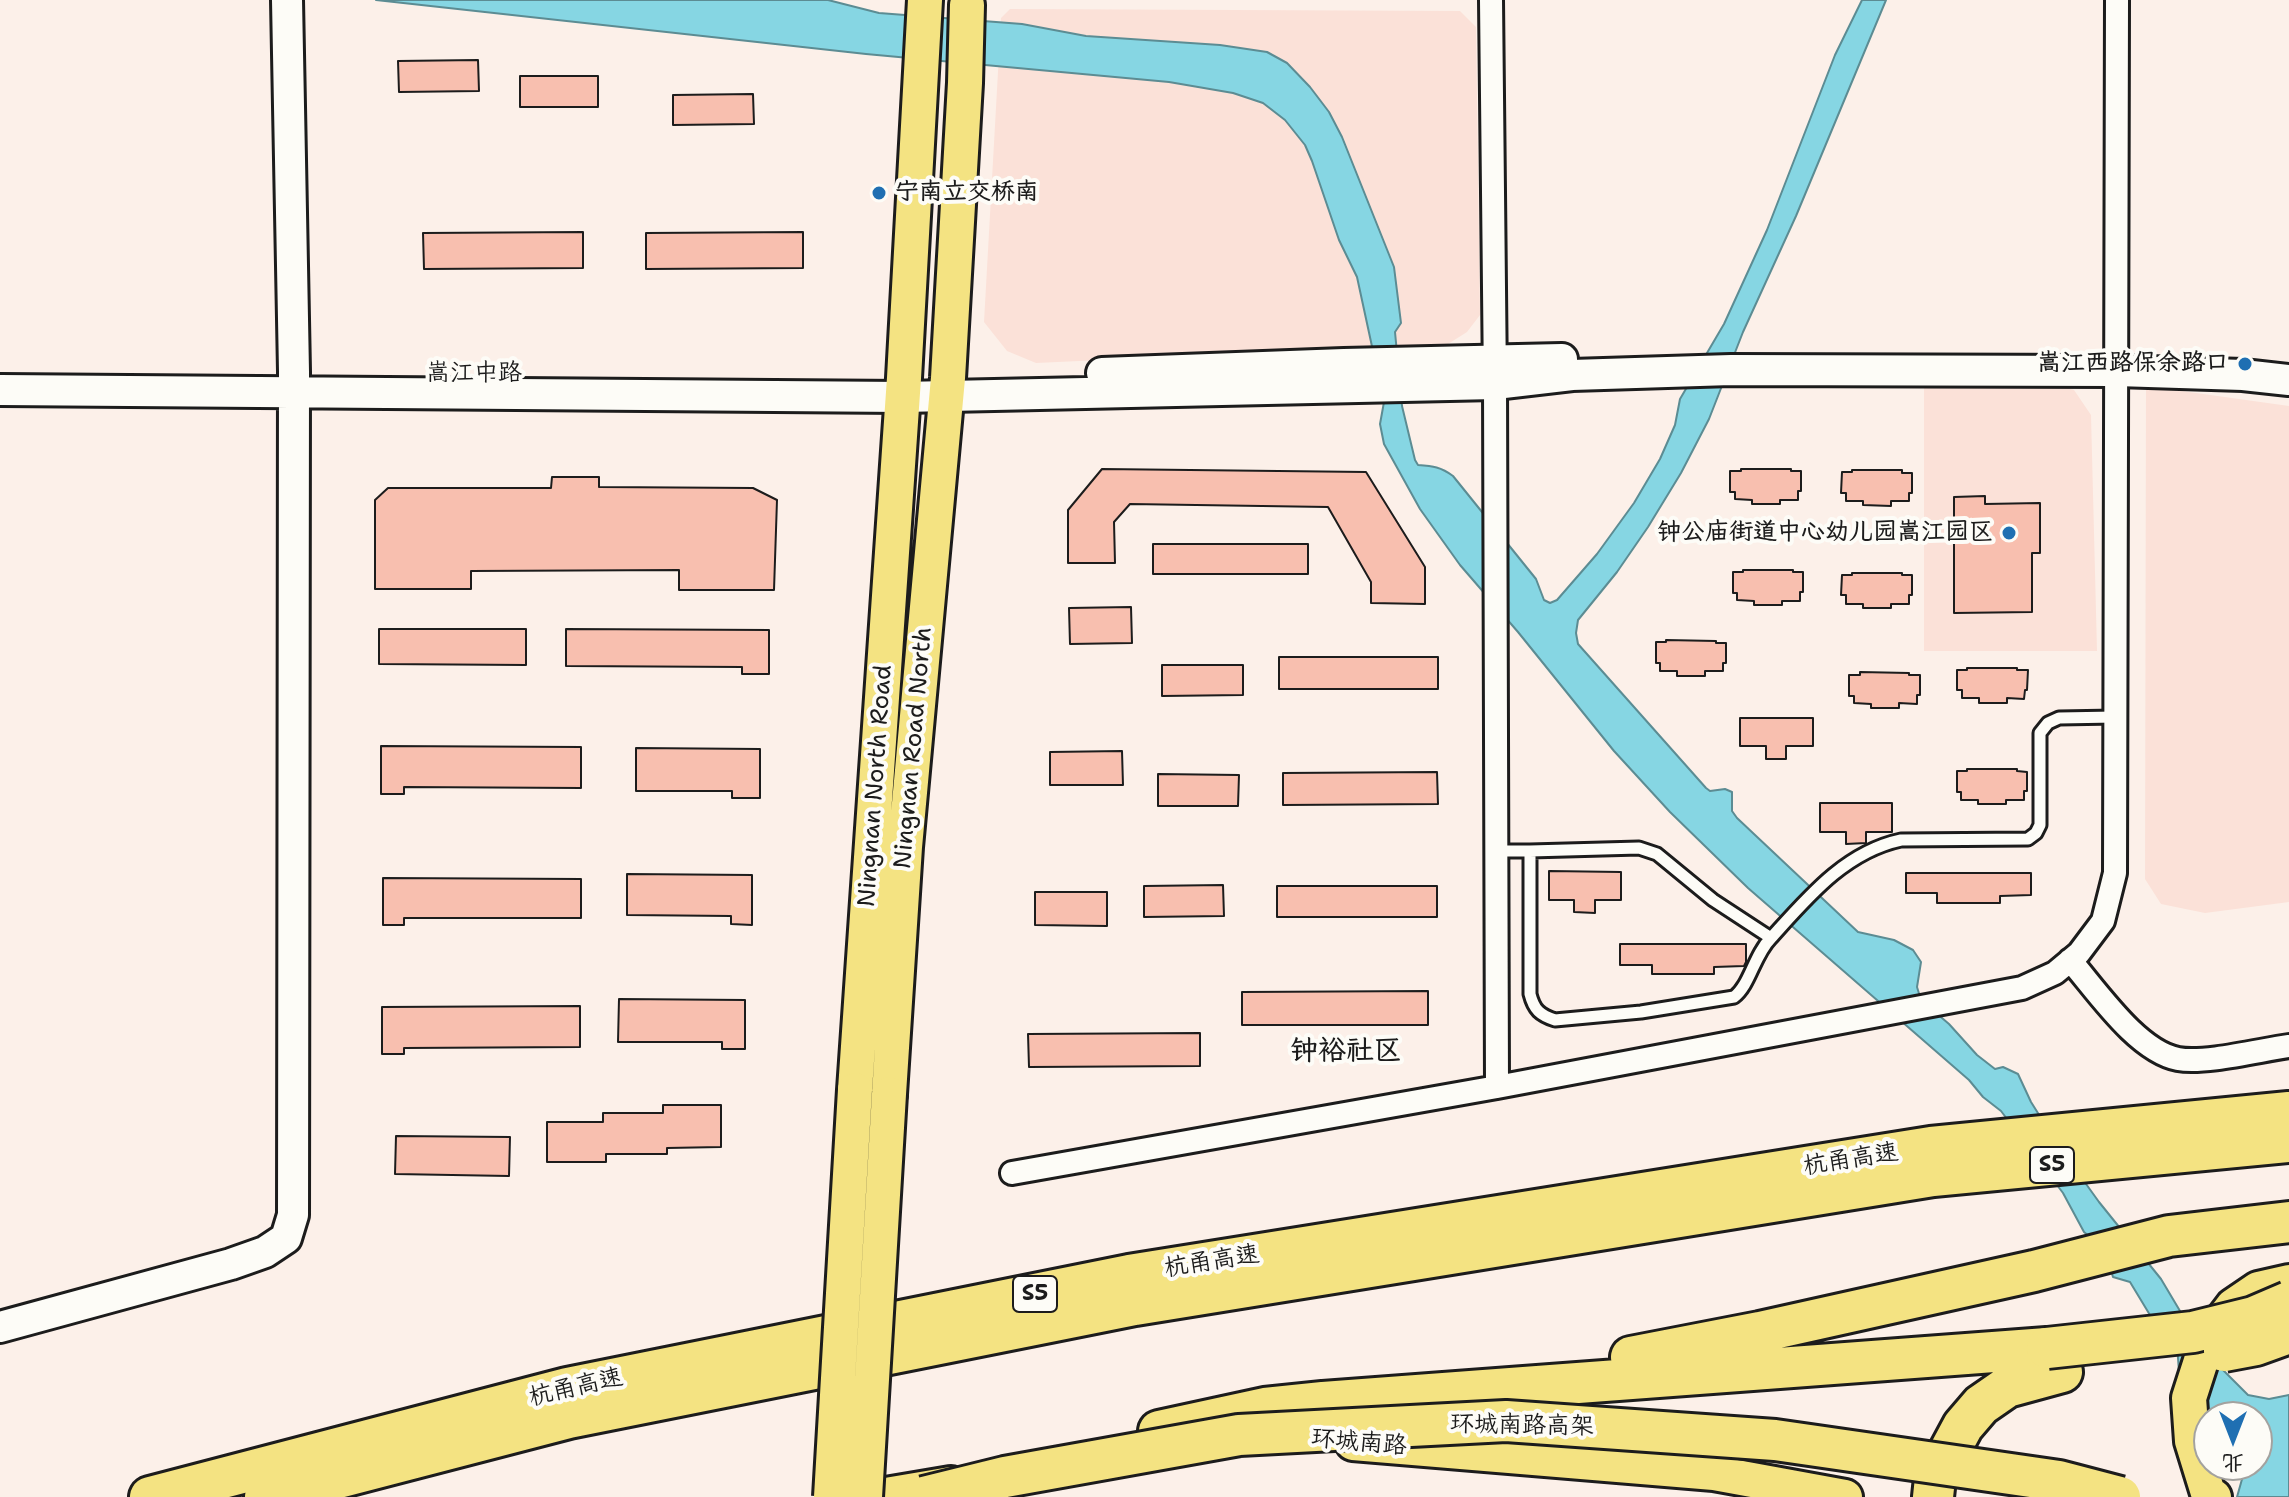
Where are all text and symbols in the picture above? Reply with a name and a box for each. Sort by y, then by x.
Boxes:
place label: 宁南立交桥南 [895,179,1039,207]
marker: 宁南立交桥南 [870,184,888,202]
place label: 嵩江西路保余路口 [2037,350,2229,378]
marker: 嵩江西路保余路口 [2236,355,2254,373]
street label: 嵩江中路 [426,360,522,388]
place label: 钟公庙街道中心幼儿园嵩江园区 [1657,519,1993,547]
marker: 钟公庙街道中心幼儿园嵩江园区 [2000,524,2018,542]
street label: Ningnan Road North [889,626,939,870]
street label: Ningnan North Road [853,664,899,908]
district label: 钟裕社区 [1290,1035,1402,1069]
street label: 杭甬高速 [1801,1138,1901,1182]
road number: S5 [2030,1147,2074,1183]
street label: 杭甬高速 [1162,1240,1262,1284]
road number: S5 [1013,1276,1057,1312]
street label: 杭甬高速 [526,1363,626,1413]
north arrow [2193,1401,2273,1481]
street label: 环城南路高架 [1450,1410,1594,1442]
street label: 环城南路 [1310,1424,1408,1462]
text: 北 [2222,1449,2244,1478]

